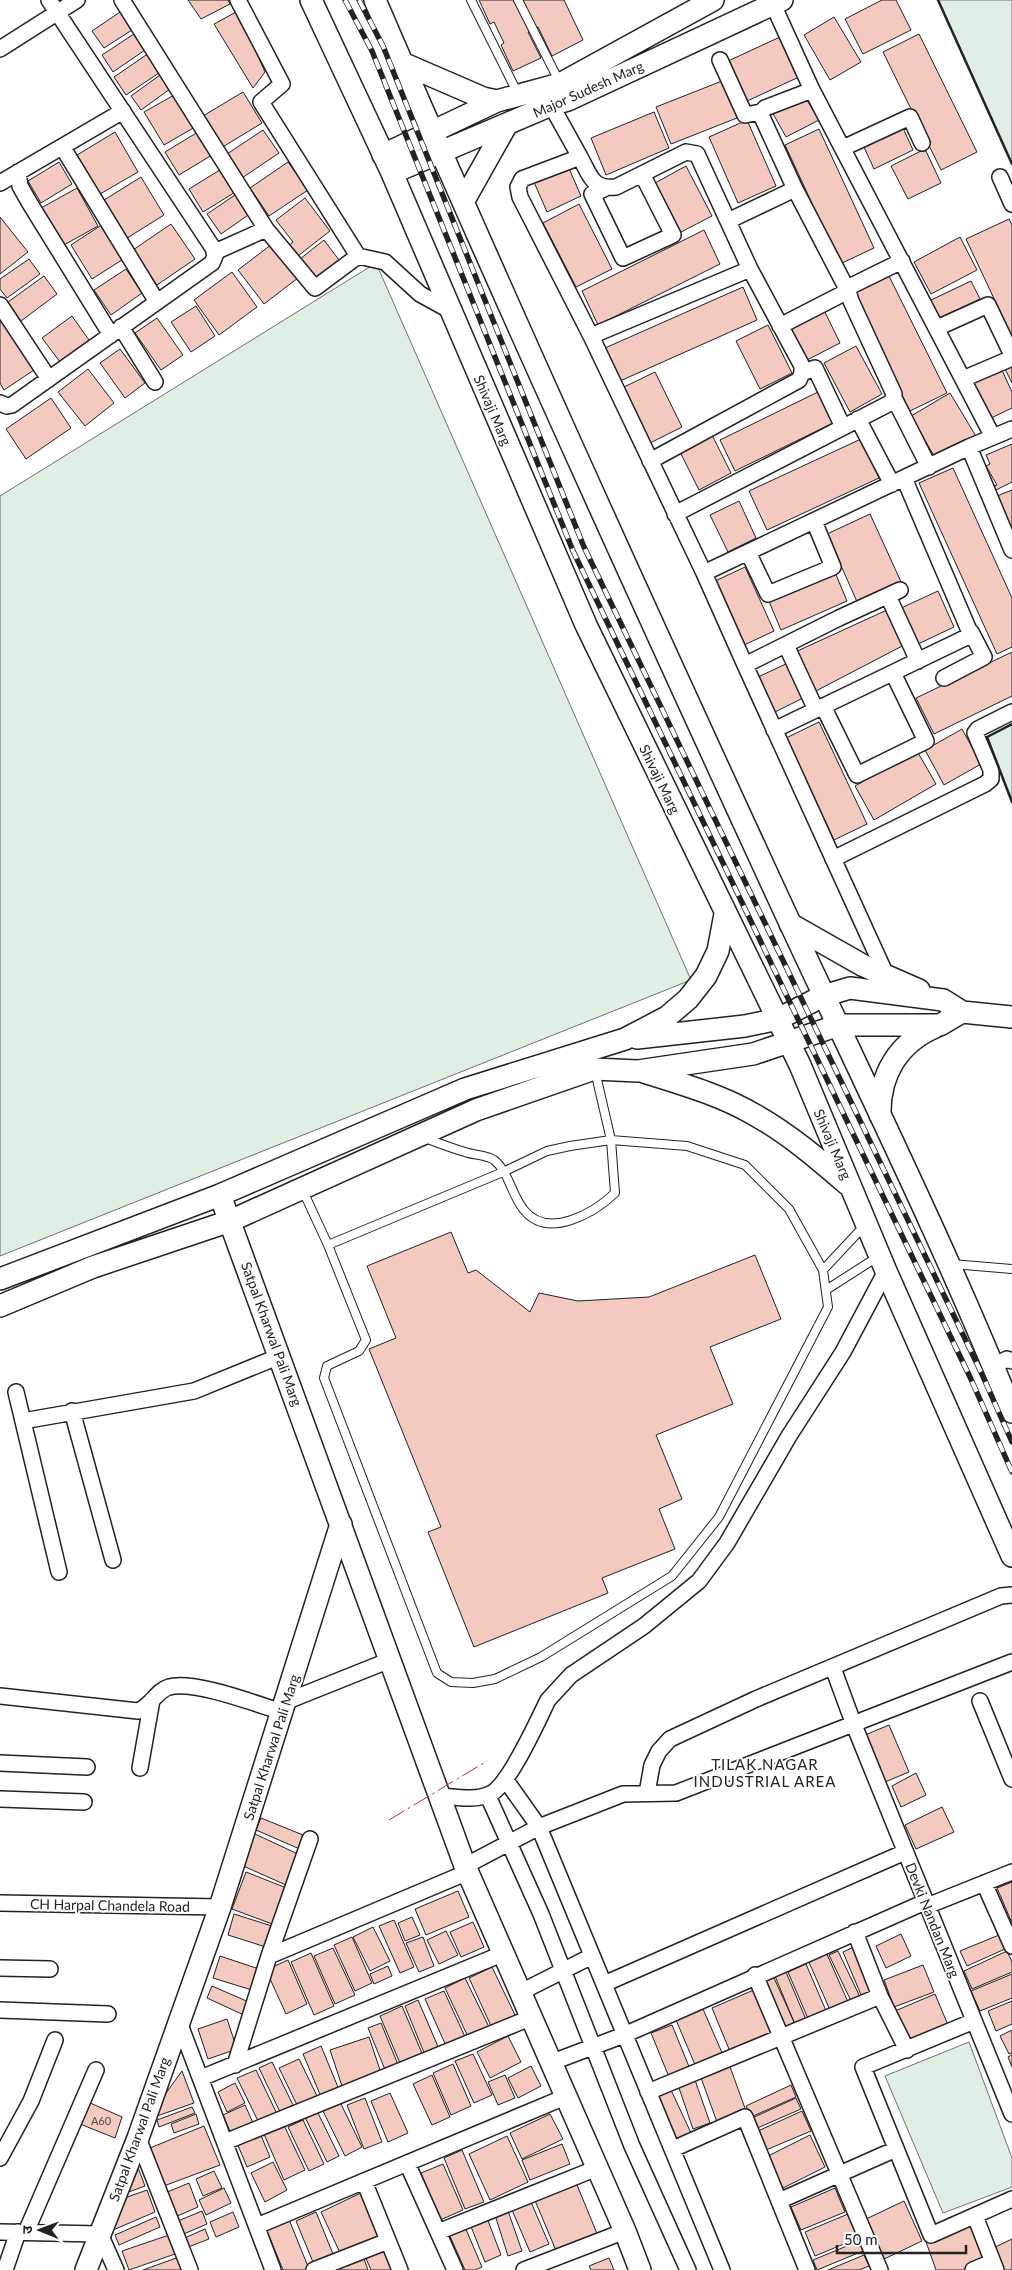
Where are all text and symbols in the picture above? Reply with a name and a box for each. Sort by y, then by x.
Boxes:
street label: Major Sudesh Marg [530,57,646,121]
street label: Shivaji Marg [471,372,515,448]
street label: Shivaji Marg [636,742,684,816]
street label: Shivaji Marg [811,1106,855,1182]
street label: Satpal Kharwal Pali Marg [238,1260,306,1408]
street label: Satpal Kharwal Pali Marg [239,1672,303,1822]
district label: TILAK NAGAR INDUSTRIAL AREA [694,1755,836,1790]
street label: Devki Nandan Marg [902,1860,964,1980]
street label: CH Harpal Chandela Road [30,1895,190,1915]
street label: Satpal Kharwal Pali Marg [105,2055,173,2203]
house number: A60 [91,2114,112,2127]
north arrow [15,2205,65,2255]
scale bar [837,2222,966,2254]
text: उ [18,2225,35,2234]
text: 50 m [844,2230,878,2248]

